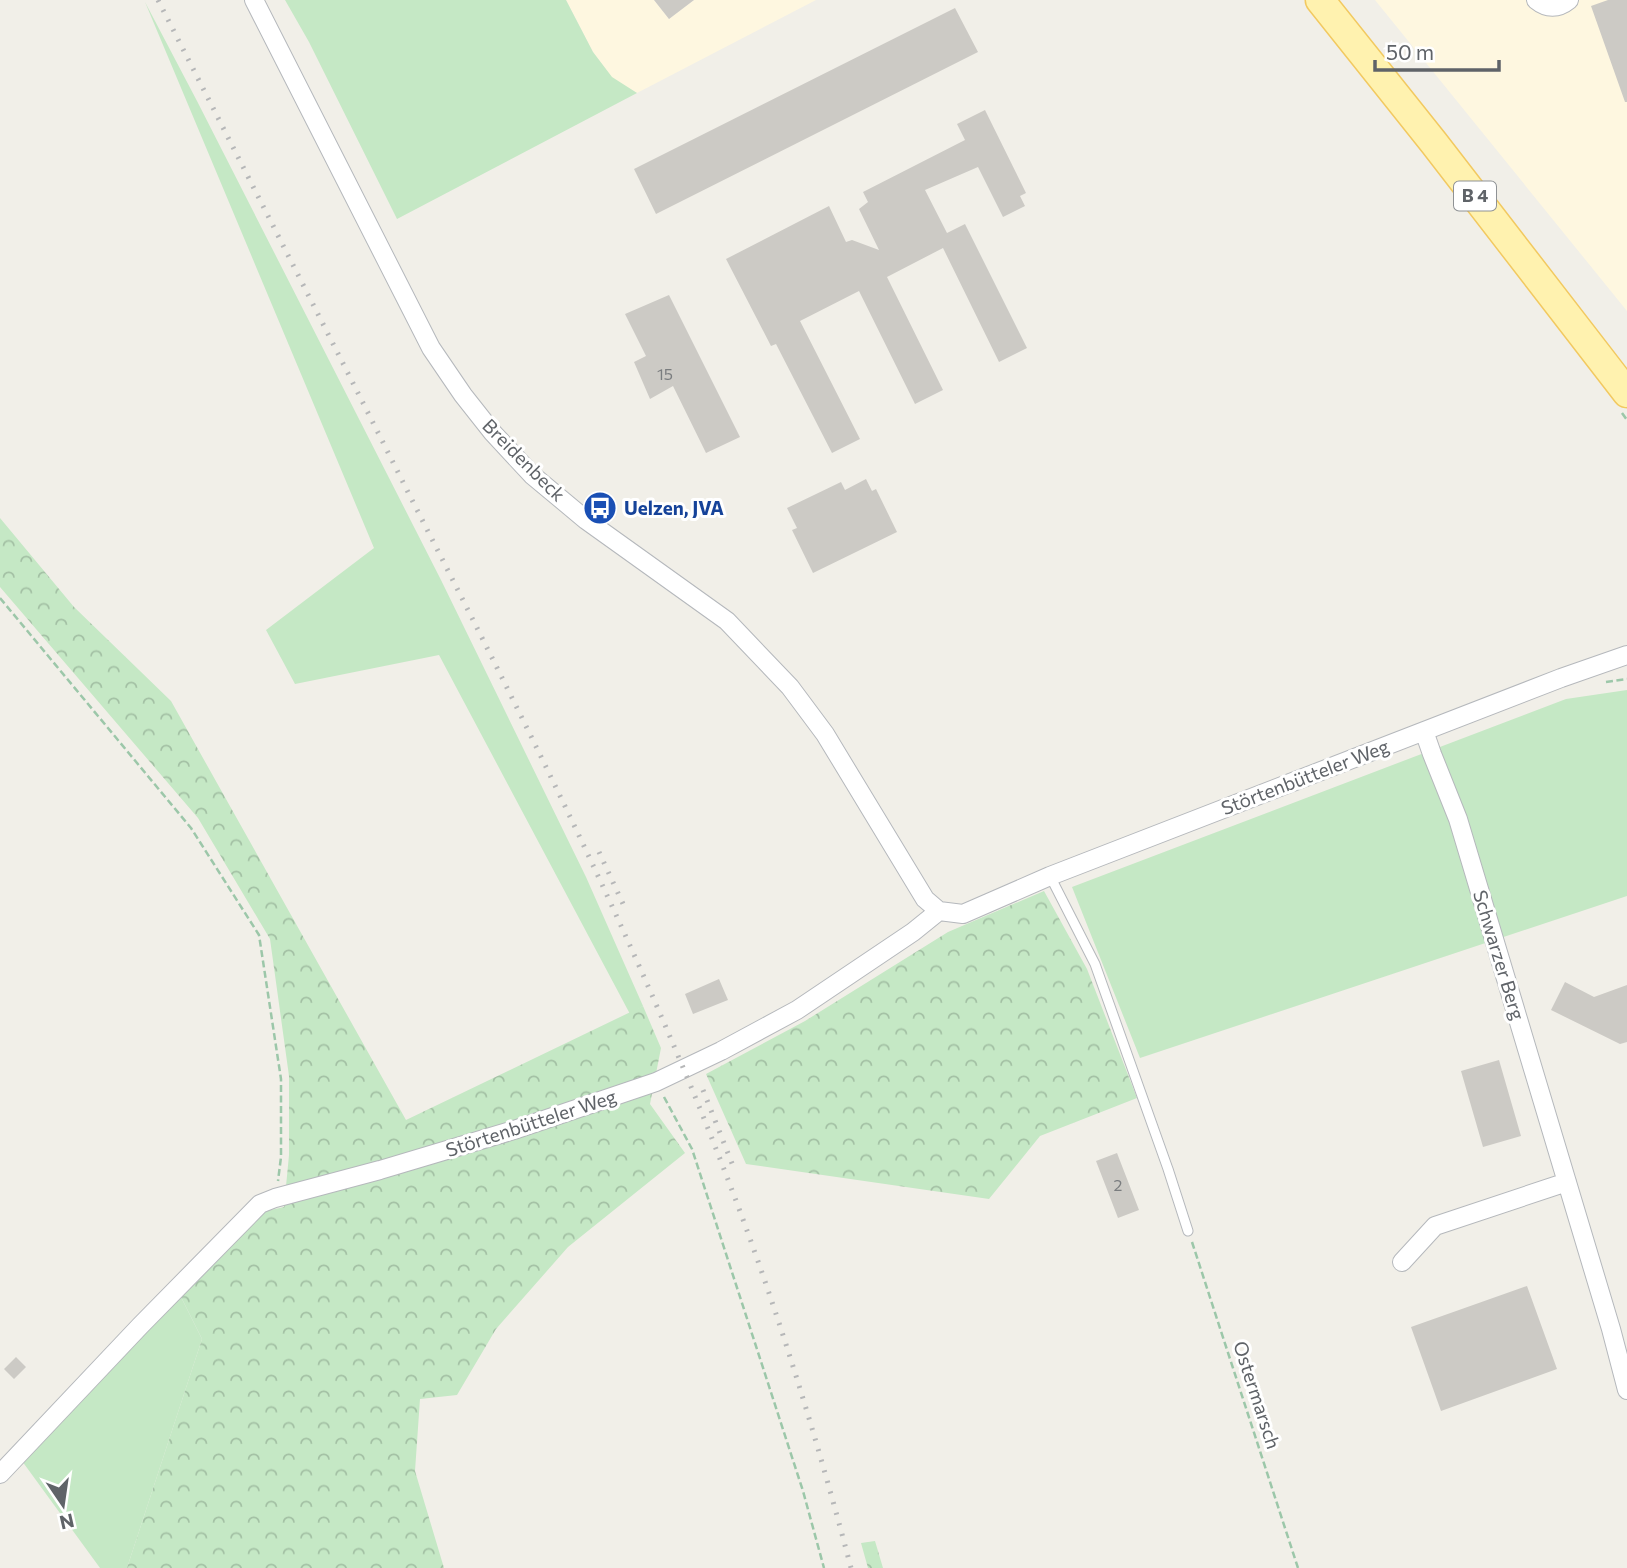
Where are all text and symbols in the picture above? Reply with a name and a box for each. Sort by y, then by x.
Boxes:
scale bar [1375,28,1499,72]
text: 50 m [1386,39,1434,64]
road number: B 4 [1454,182,1496,210]
house number: 15 [657,364,673,383]
street label: Breidenbeck [478,414,570,506]
bus stop icon: Uelzen, JVA [581,489,619,527]
place label: Uelzen, JVA [624,496,724,519]
street label: Störtenbütteler Weg [1218,734,1392,819]
street label: Schwarzer Berg [1469,887,1530,1023]
street label: Störtenbütteler Weg [443,1084,619,1161]
house number: 2 [1114,1175,1123,1194]
street label: Ostermarsch [1229,1338,1286,1452]
north arrow [28,1470,98,1540]
text: N [57,1509,76,1535]

